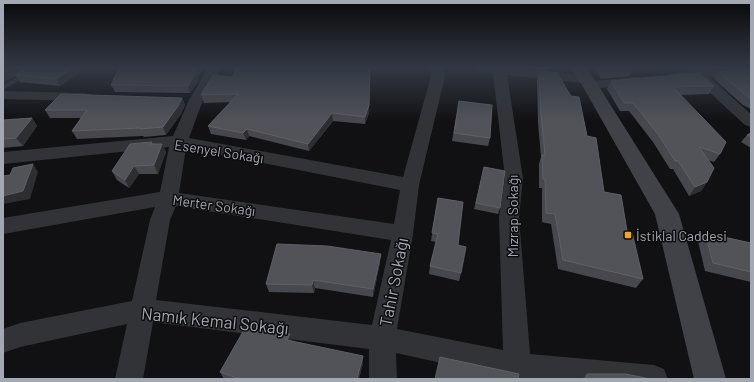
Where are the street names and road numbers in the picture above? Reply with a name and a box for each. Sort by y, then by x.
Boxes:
street label: Esenyel Sokağı [173,136,265,166]
street label: Mızrap Sokağı [504,175,521,257]
street label: Merter Sokağı [172,191,256,219]
street label: Tahir Sokağı [375,236,411,328]
street label: Namık Kemal Sokağı [140,302,290,338]

